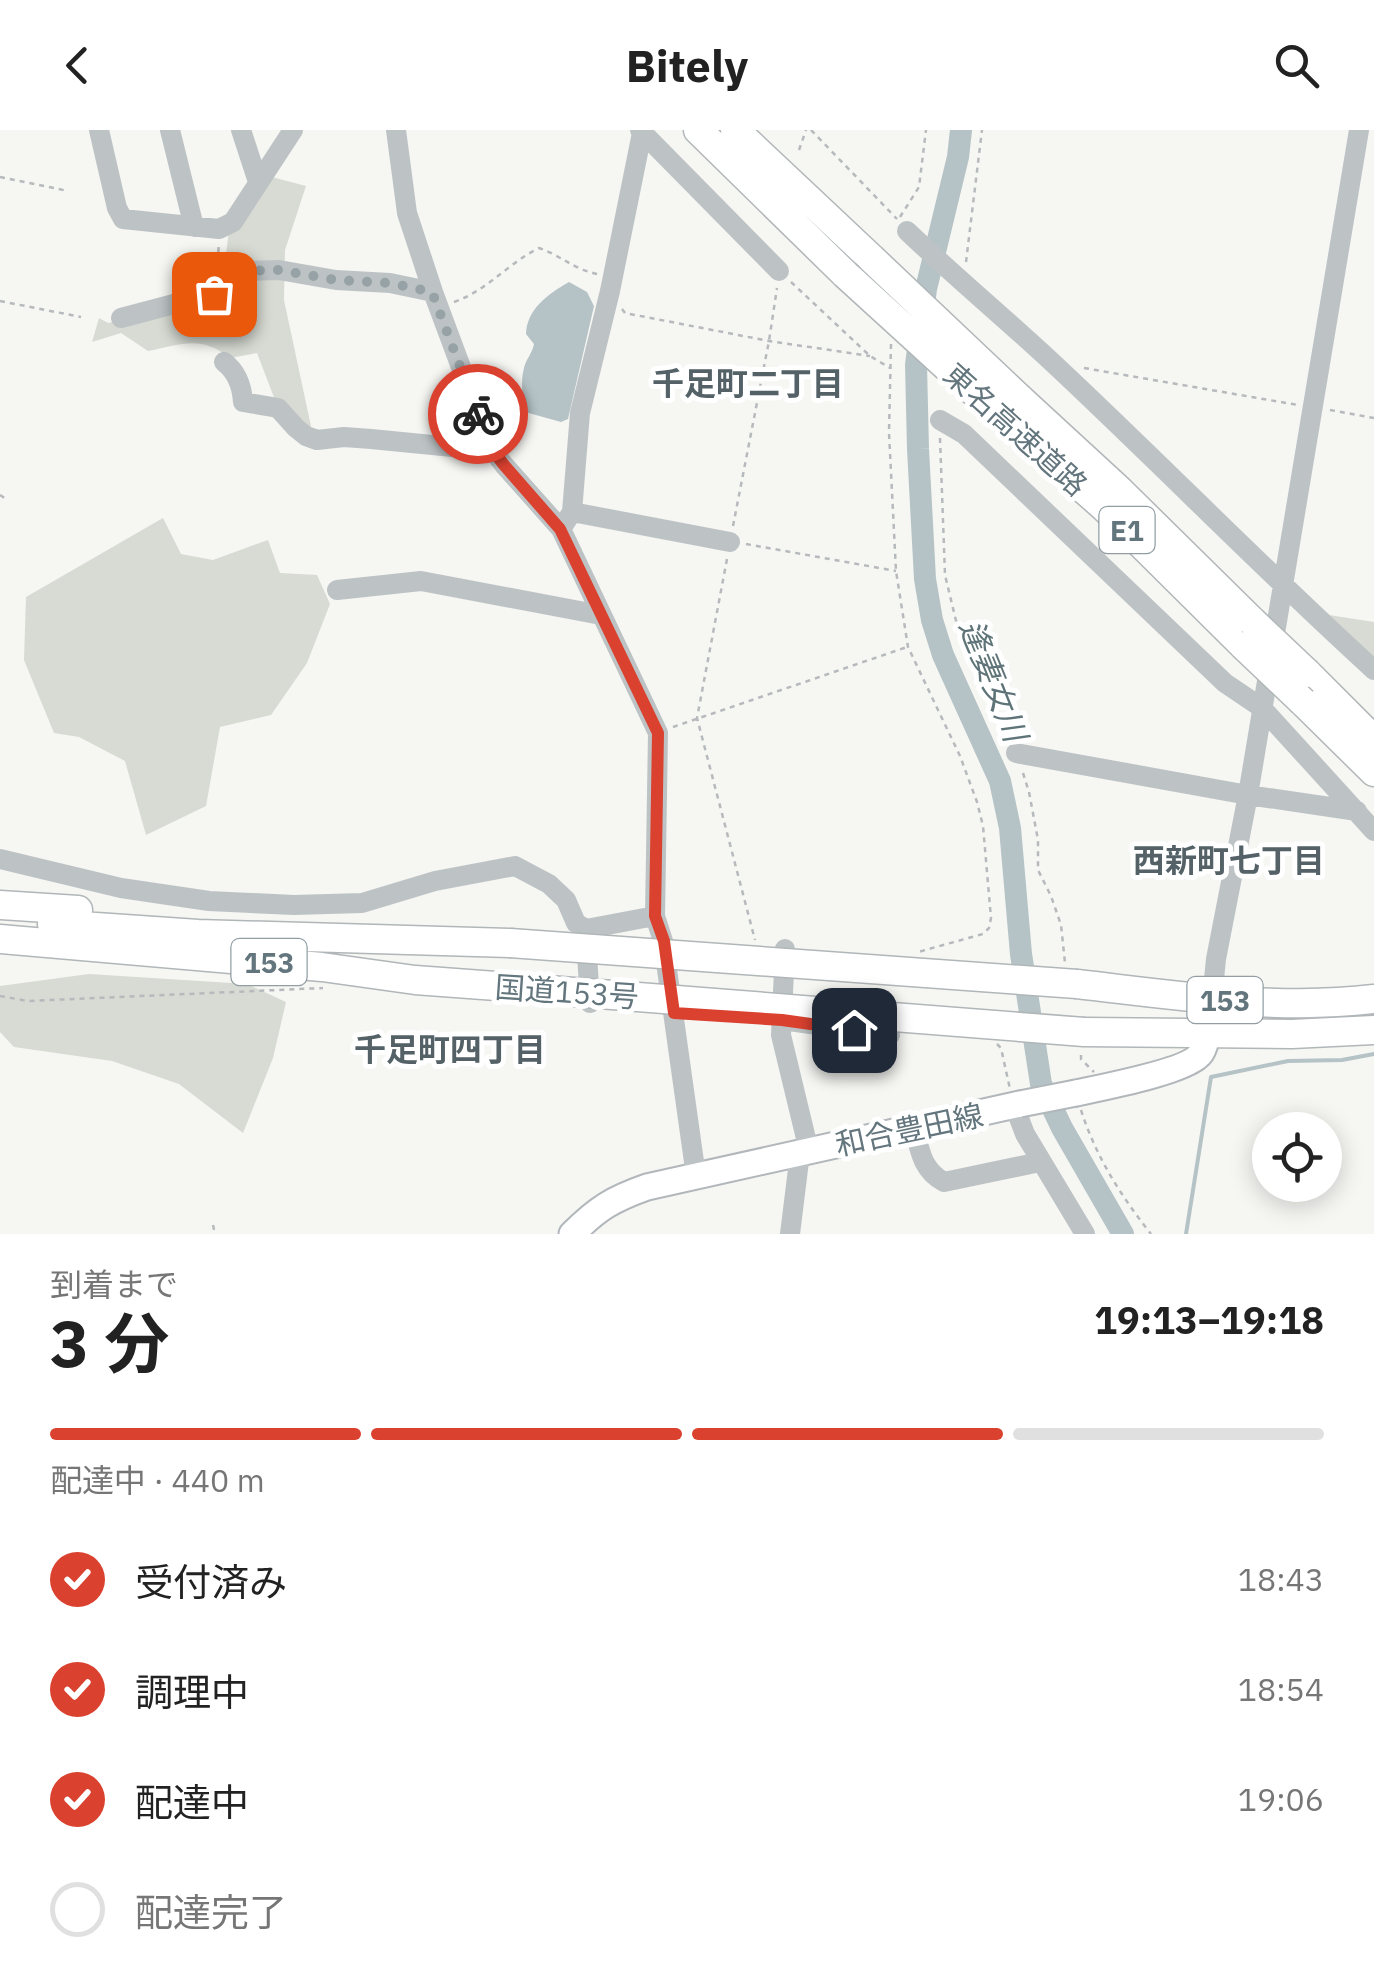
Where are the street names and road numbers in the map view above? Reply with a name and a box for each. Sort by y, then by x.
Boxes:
street label: 東名高速道路 [936,354,1096,504]
road number: E1 [1100,507,1154,553]
road number: 153 [232,939,306,985]
street label: 国道153号 [494,967,640,1015]
road number: 153 [1188,977,1262,1023]
street label: 和合豊田線 [832,1094,986,1164]

